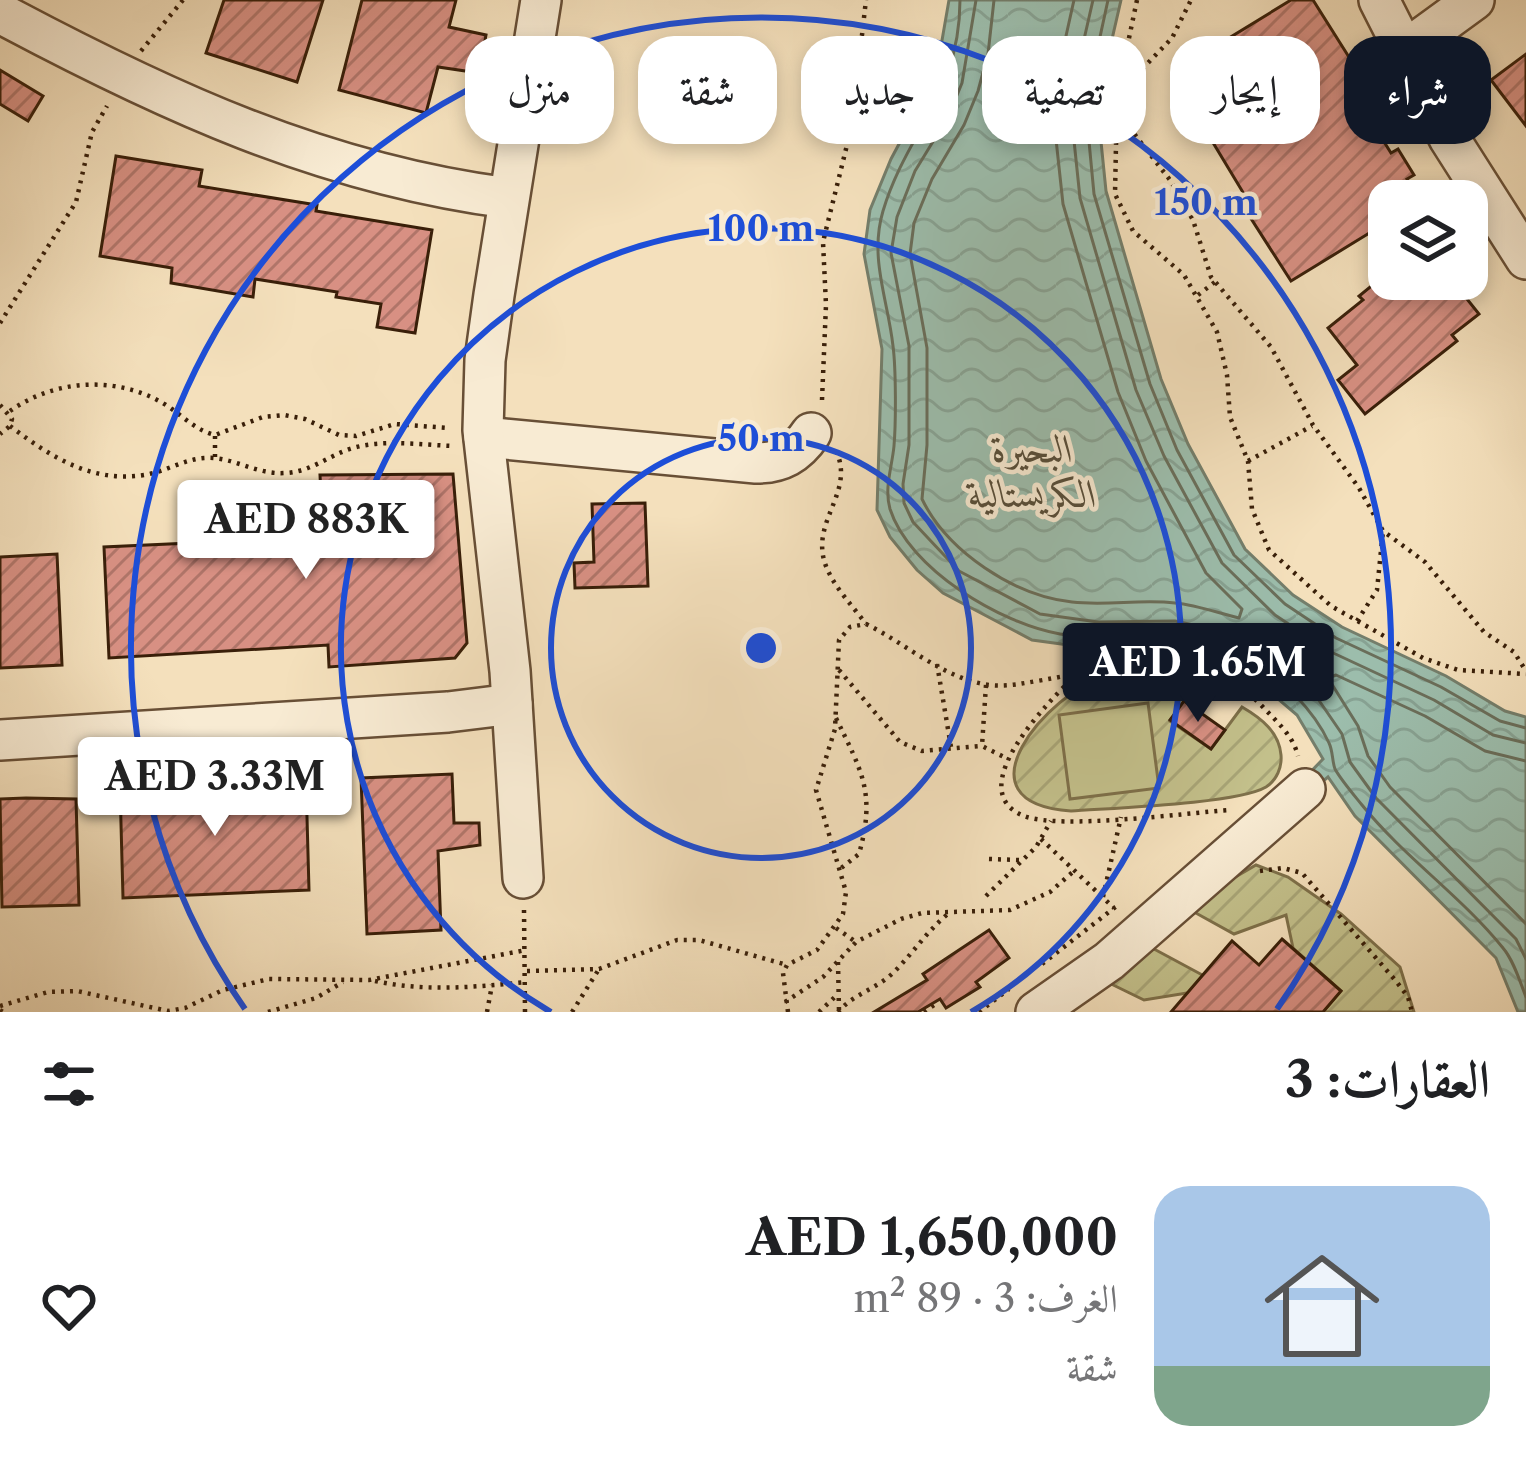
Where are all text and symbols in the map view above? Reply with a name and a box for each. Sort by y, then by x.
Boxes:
chip: منزل [465,36,614,144]
chip: شقة [638,36,777,144]
chip: جديد [801,36,958,144]
chip: تصفية [982,36,1146,144]
chip: إيجار [1170,36,1320,144]
chip: شراء [1344,36,1491,144]
text: 150 m [1154,180,1258,224]
map controls [1368,180,1488,300]
button: layers [1368,180,1488,300]
text: 100 m [708,206,814,250]
text: 50 m [717,416,805,460]
water label: البحيرة الكريستالية [966,424,1097,518]
pin: AED 883K [182,480,430,582]
text: AED 883K [204,495,408,543]
pin: AED 1.65M [1061,623,1335,725]
centre of rings [740,627,782,669]
text: AED 1.65M [1090,638,1306,686]
pin: AED 3.33M [78,737,352,839]
text: AED 3.33M [105,752,325,800]
text: العقارات: 3 [1285,1048,1490,1110]
icon: filters [36,1051,102,1117]
text: AED 1,650,000 [746,1206,1118,1268]
icon: home [1250,1234,1394,1378]
icon: heart [36,1273,102,1339]
text: الغرف: 3 · 89 m² [854,1274,1118,1322]
text: شقة [1066,1343,1118,1391]

